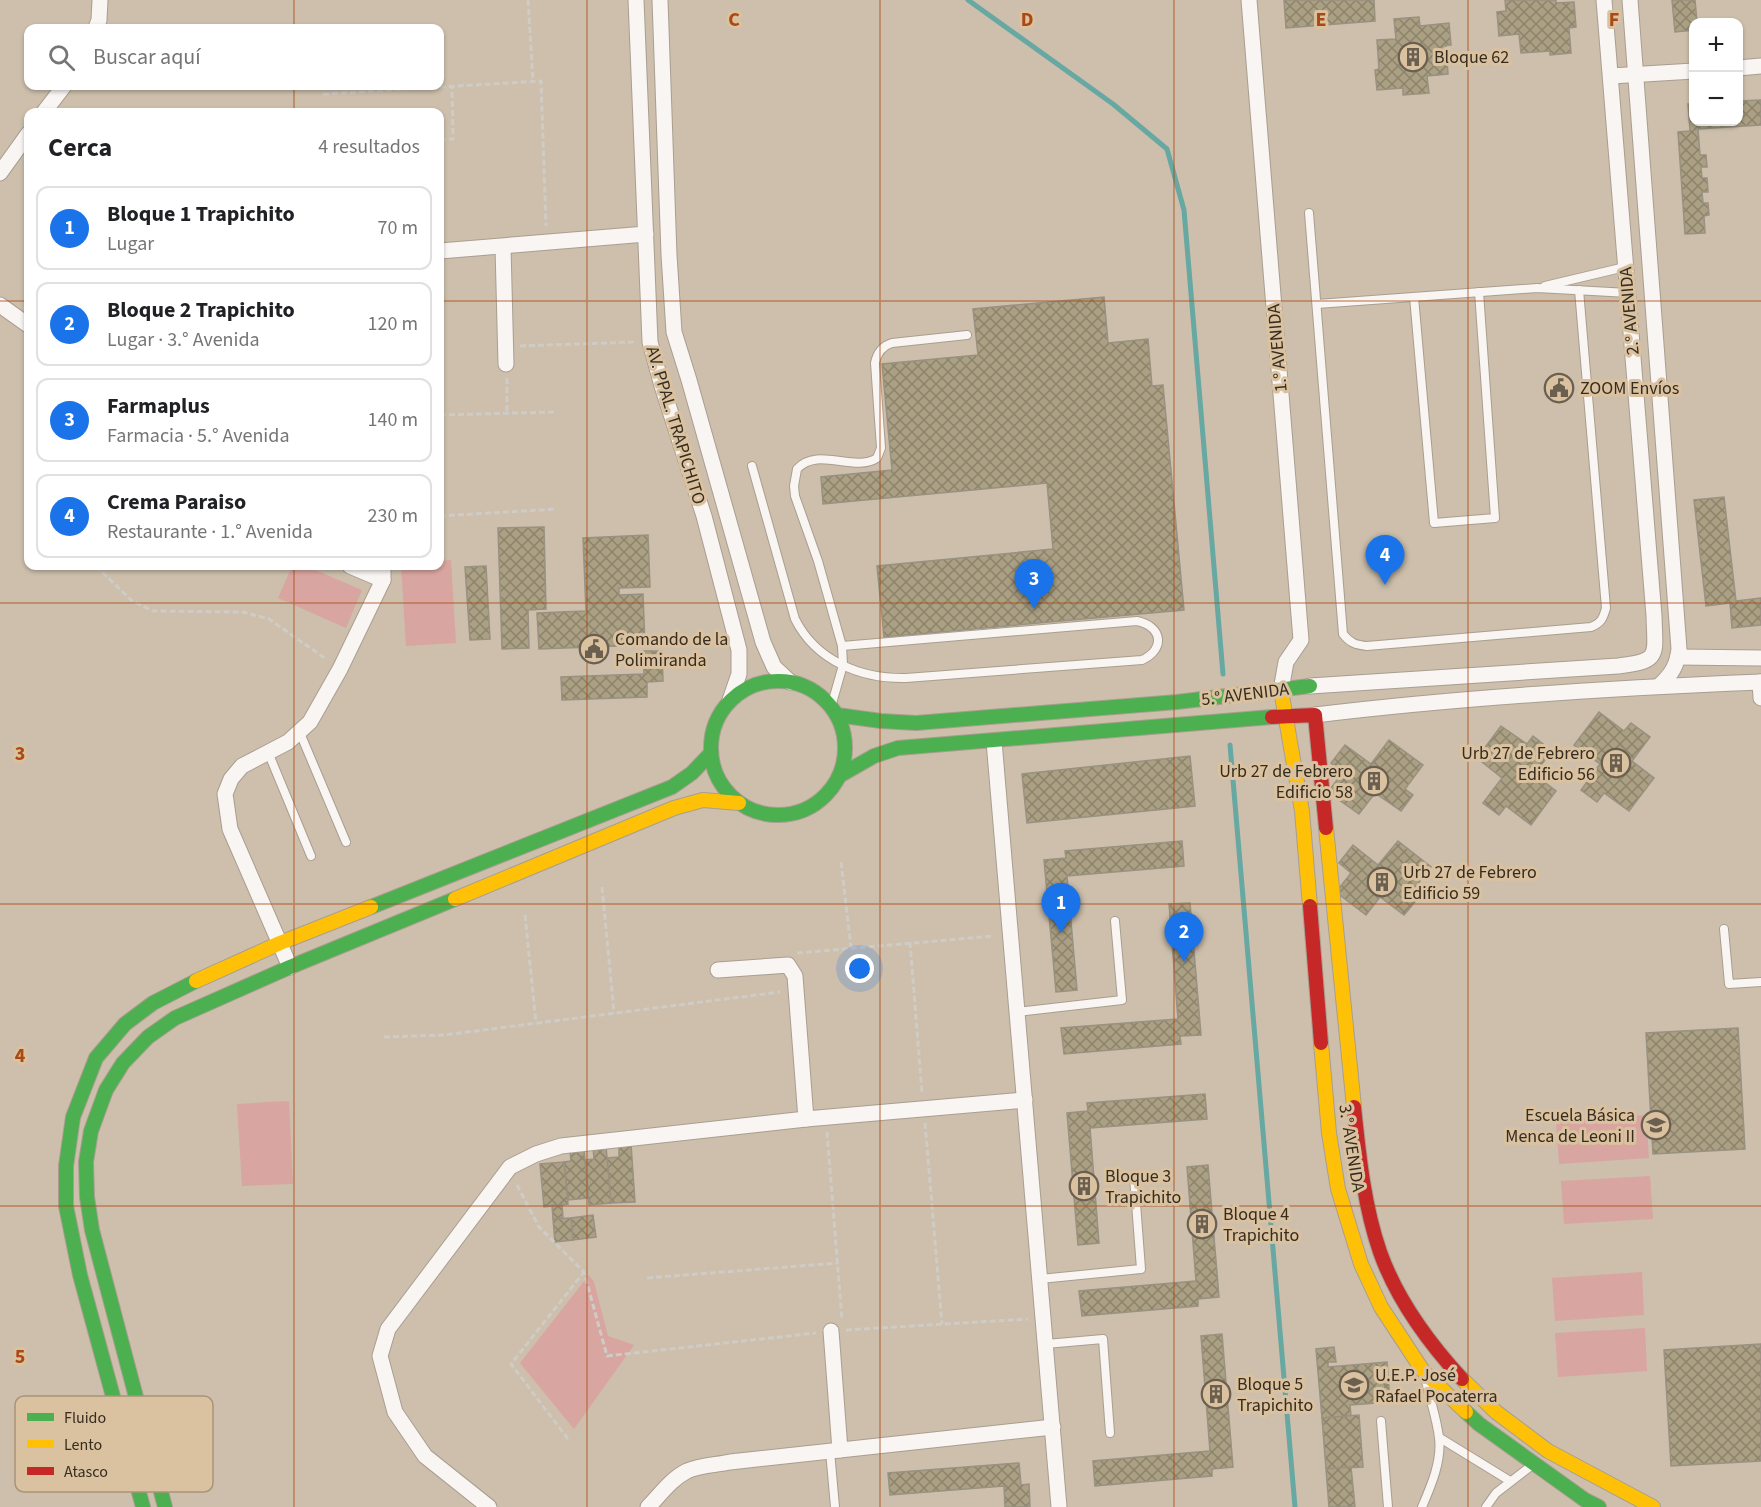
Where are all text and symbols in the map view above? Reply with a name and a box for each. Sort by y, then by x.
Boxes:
text: C [728,6,740,34]
text: D [1021,6,1033,34]
text: E [1316,6,1326,34]
text: F [1609,6,1619,34]
map controls [1689,18,1743,126]
button: + [1689,18,1743,72]
search box [24,24,444,90]
icon: search [45,41,78,74]
text: Buscar aquí [93,41,201,73]
building icon: Bloque 62 [1397,41,1429,73]
place label: Bloque 62 [1434,45,1509,70]
button: − [1689,72,1743,126]
text: Cerca [48,129,112,166]
text: 4 resultados [318,133,420,161]
text: Bloque 1 Trapichito [107,198,295,230]
text: 1 [64,214,75,242]
text: 70 m [378,214,418,242]
text: Lugar [107,230,154,258]
street label: 2.° AVENIDA [1613,266,1646,356]
text: Bloque 2 Trapichito [107,294,295,326]
street label: 1.° AVENIDA [1261,303,1294,393]
text: 2 [64,310,75,338]
text: 120 m [368,310,418,338]
text: Lugar · 3.° Avenida [107,326,260,354]
street label: AV. PPAL. TRAPICHITO [640,343,712,507]
public building icon: ZOOM Envíos [1543,372,1575,404]
place label: ZOOM Envíos [1580,376,1679,401]
text: Farmaplus [107,390,210,422]
text: 3 [64,406,75,434]
text: 140 m [368,406,418,434]
text: Farmacia · 5.° Avenida [107,422,289,450]
text: Crema Paraiso [107,486,246,518]
text: 4 [64,502,75,530]
text: 230 m [368,502,418,530]
text: Restaurante · 1.° Avenida [107,518,313,546]
pin: 4 [1366,536,1404,585]
pin: 3 [1014,560,1054,609]
place label: Comando de la Polimiranda [615,627,728,673]
public building icon: Comando de la Polimiranda [578,633,610,665]
street label: 5.° AVENIDA [1200,677,1291,712]
text: 3 [15,740,25,768]
place label: Urb 27 de Febrero Edificio 56 [1461,741,1595,787]
building icon: Urb 27 de Febrero Edificio 56 [1600,747,1632,779]
place label: Urb 27 de Febrero Edificio 58 [1219,759,1353,805]
building icon: Urb 27 de Febrero Edificio 58 [1358,765,1390,797]
place label: Urb 27 de Febrero Edificio 59 [1403,860,1537,906]
building icon: Urb 27 de Febrero Edificio 59 [1366,866,1398,898]
pin: 1 [1042,884,1080,933]
pin: 2 [1164,912,1204,962]
your location [845,954,874,983]
text: 4 [15,1042,26,1070]
street label: 3.° AVENIDA [1332,1103,1371,1194]
place label: Escuela Básica Menca de Leoni II [1505,1103,1635,1149]
school or university icon: Escuela Básica Menca de Leoni II [1640,1109,1672,1141]
place label: Bloque 3 Trapichito [1105,1164,1181,1210]
building icon: Bloque 3 Trapichito [1068,1170,1100,1202]
place label: Bloque 4 Trapichito [1223,1202,1299,1248]
building icon: Bloque 4 Trapichito [1186,1208,1218,1240]
text: 5 [15,1343,25,1371]
place label: U.E.P. José Rafael Pocaterra [1375,1363,1498,1409]
school or university icon: U.E.P. José Rafael Pocaterra [1338,1369,1370,1401]
place label: Bloque 5 Trapichito [1237,1372,1313,1418]
building icon: Bloque 5 Trapichito [1200,1378,1232,1410]
legend [15,1396,213,1492]
text: Fluido [64,1407,106,1429]
text: Lento [64,1434,102,1456]
text: Atasco [64,1461,108,1483]

